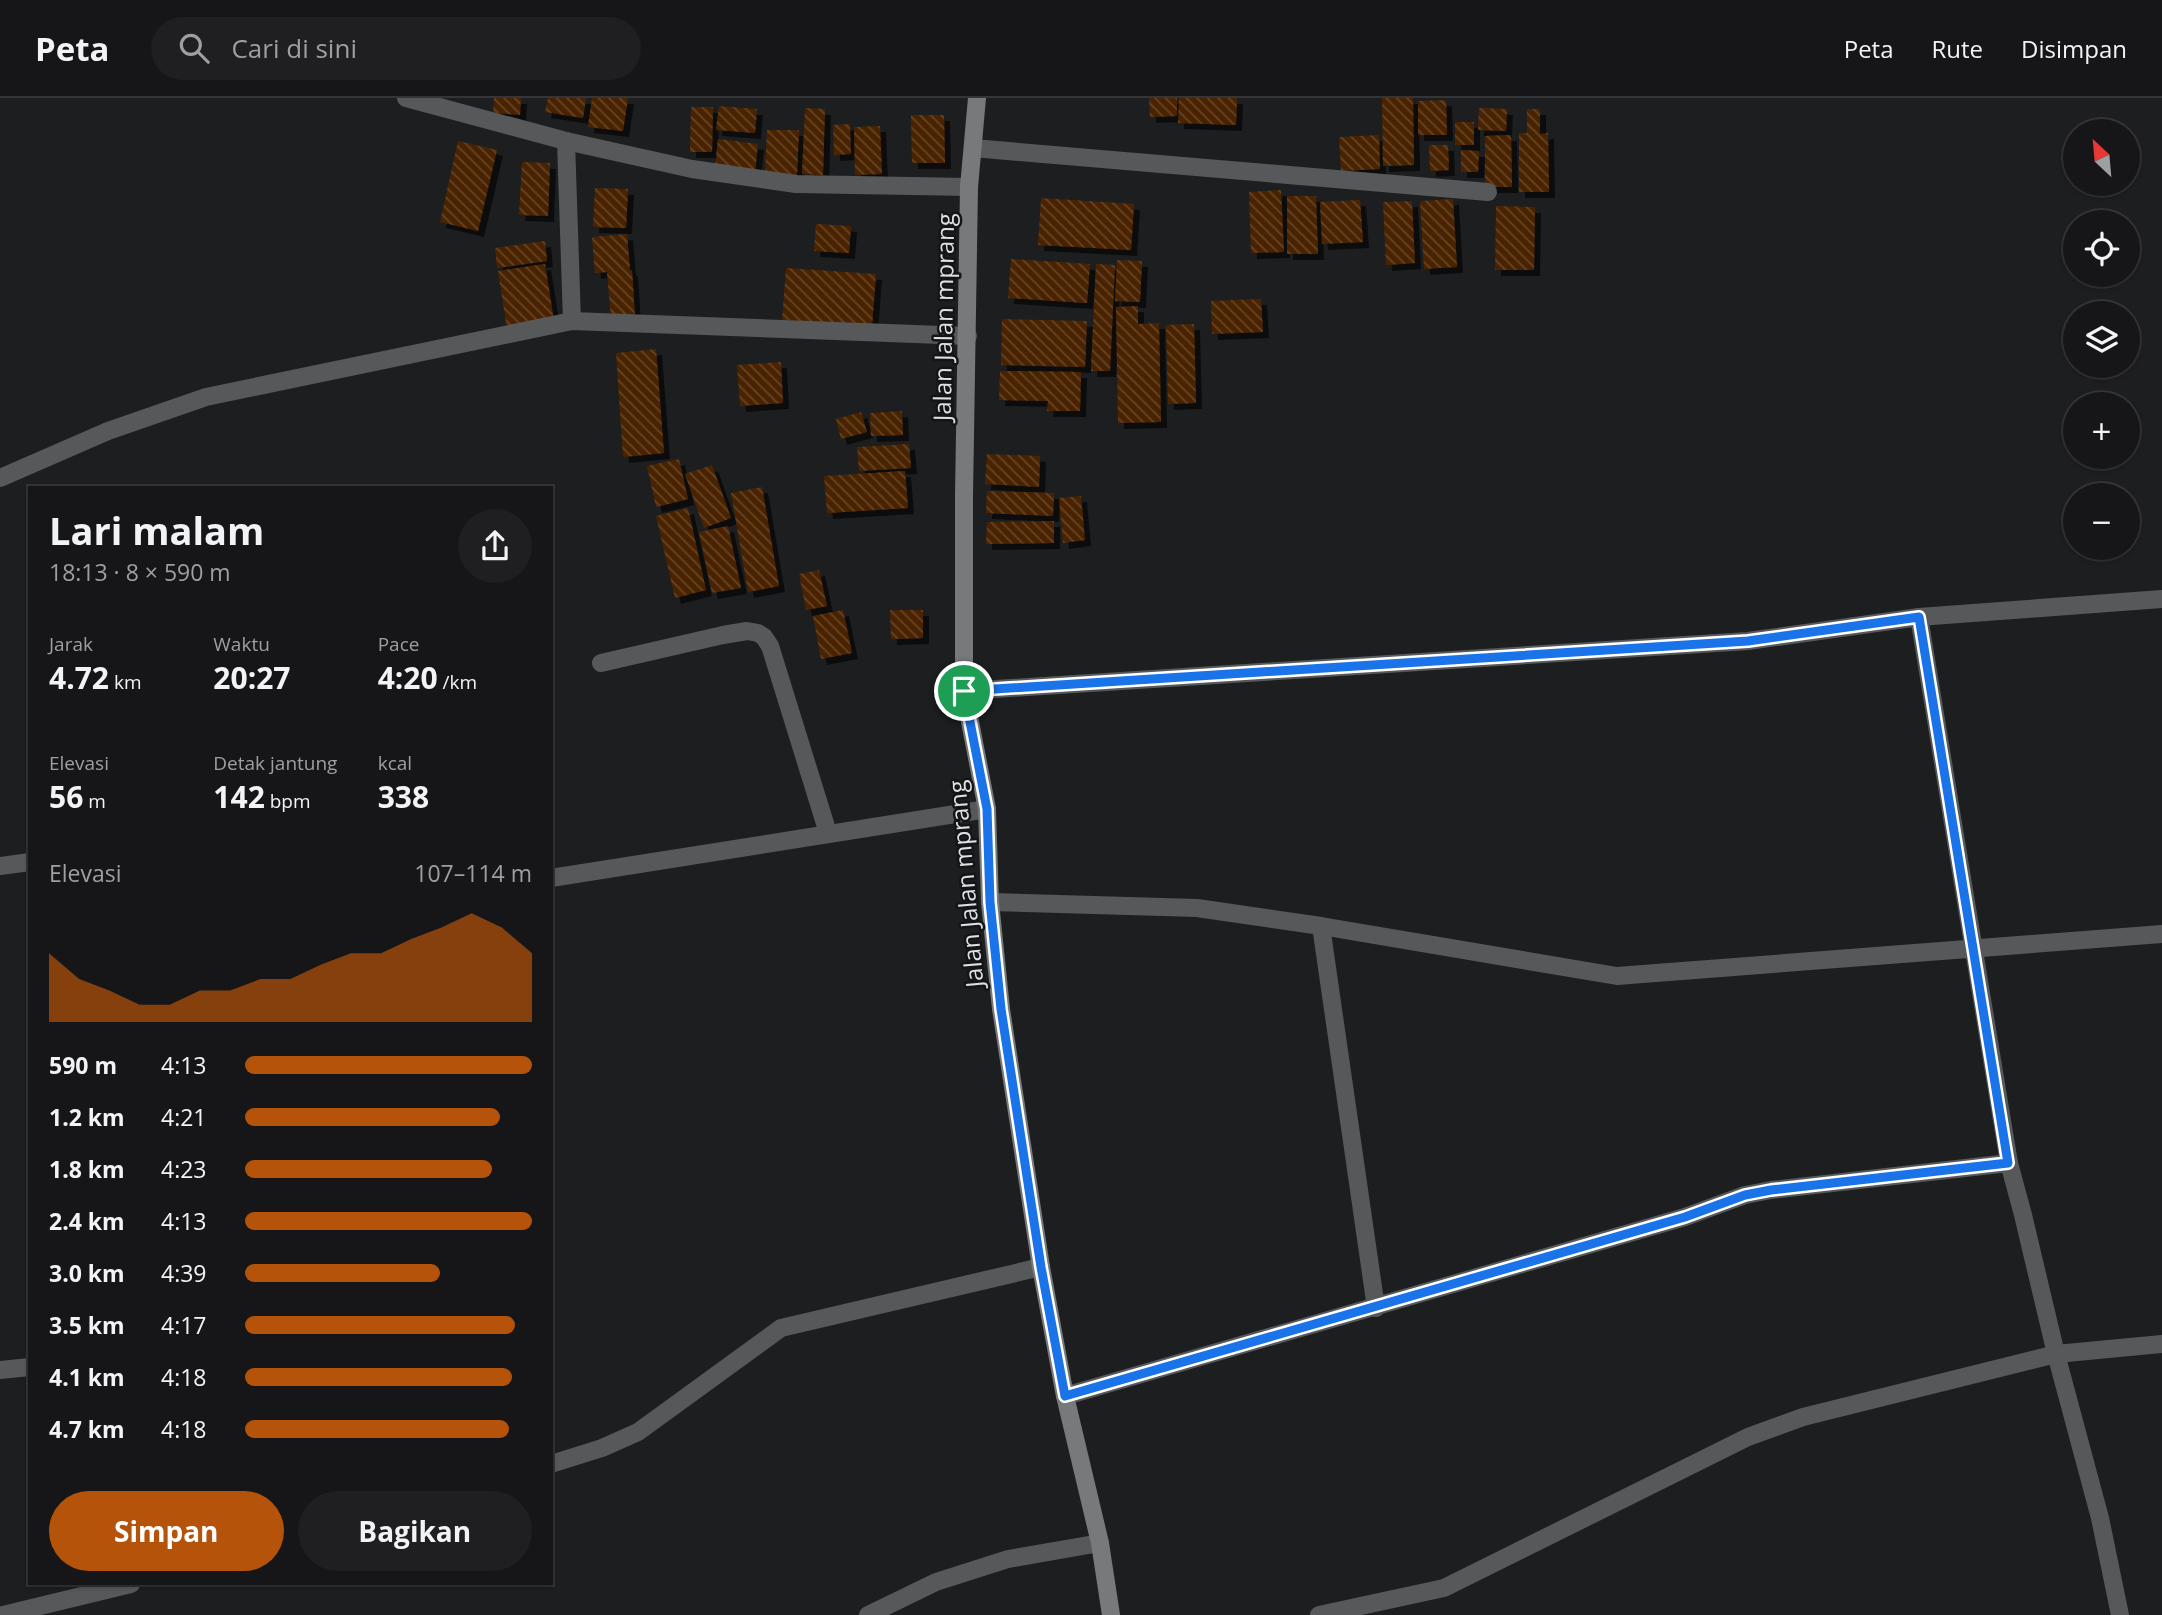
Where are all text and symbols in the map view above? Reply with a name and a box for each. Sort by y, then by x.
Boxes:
search box [151,17,641,80]
text: Peta [35,26,109,71]
icon: search [175,29,213,67]
text: Cari di sini [231,30,357,66]
text: Peta [1844,32,1894,65]
text: Rute [1932,32,1983,65]
text: Disimpan [2021,32,2127,65]
north arrow [2063,119,2140,196]
map controls [2063,119,2140,560]
button: locate [2063,210,2140,287]
street label: Jalan Jalan mprang [925,213,961,423]
button: layers [2063,301,2140,378]
button: + [2063,392,2140,469]
button: − [2063,483,2140,560]
text: Lari malam [49,504,264,556]
button: share [458,509,532,583]
text: 18:13 · 8 × 590 m [49,556,231,588]
text: Jarak [49,631,93,657]
text: Waktu [213,631,270,657]
text: Pace [378,631,419,657]
text: 4.72 [49,657,109,698]
text: 20:27 [213,657,291,698]
text: 4:20 [378,657,438,698]
pin [934,661,994,721]
text: km [109,669,142,695]
text: /km [438,669,477,695]
icon: arrive [945,672,983,710]
text: Elevasi [49,750,109,776]
text: Detak jantung [213,750,337,776]
text: kcal [378,750,412,776]
text: 56 [49,776,83,817]
text: 142 [213,776,265,817]
text: 338 [378,776,429,817]
street label: Jalan Jalan mprang [939,779,991,991]
text: m [83,788,106,814]
text: bpm [265,788,311,814]
text: Elevasi [49,857,122,889]
text: 107–114 m [414,857,532,889]
text: 590 m [49,1049,117,1081]
text: 4:13 [161,1049,207,1081]
text: 1.2 km [49,1101,125,1133]
text: 4:21 [161,1101,207,1133]
text: 1.8 km [49,1153,125,1185]
text: 4:23 [161,1153,207,1185]
text: 2.4 km [49,1205,125,1237]
text: 4:13 [161,1205,207,1237]
text: 3.0 km [49,1257,125,1289]
text: 4:39 [161,1257,207,1289]
text: 3.5 km [49,1309,125,1341]
text: 4:17 [161,1309,207,1341]
text: 4.1 km [49,1361,125,1393]
text: 4:18 [161,1361,207,1393]
text: 4.7 km [49,1413,125,1445]
text: 4:18 [161,1413,207,1445]
button: Simpan [49,1491,284,1571]
button: Bagikan [298,1491,532,1571]

